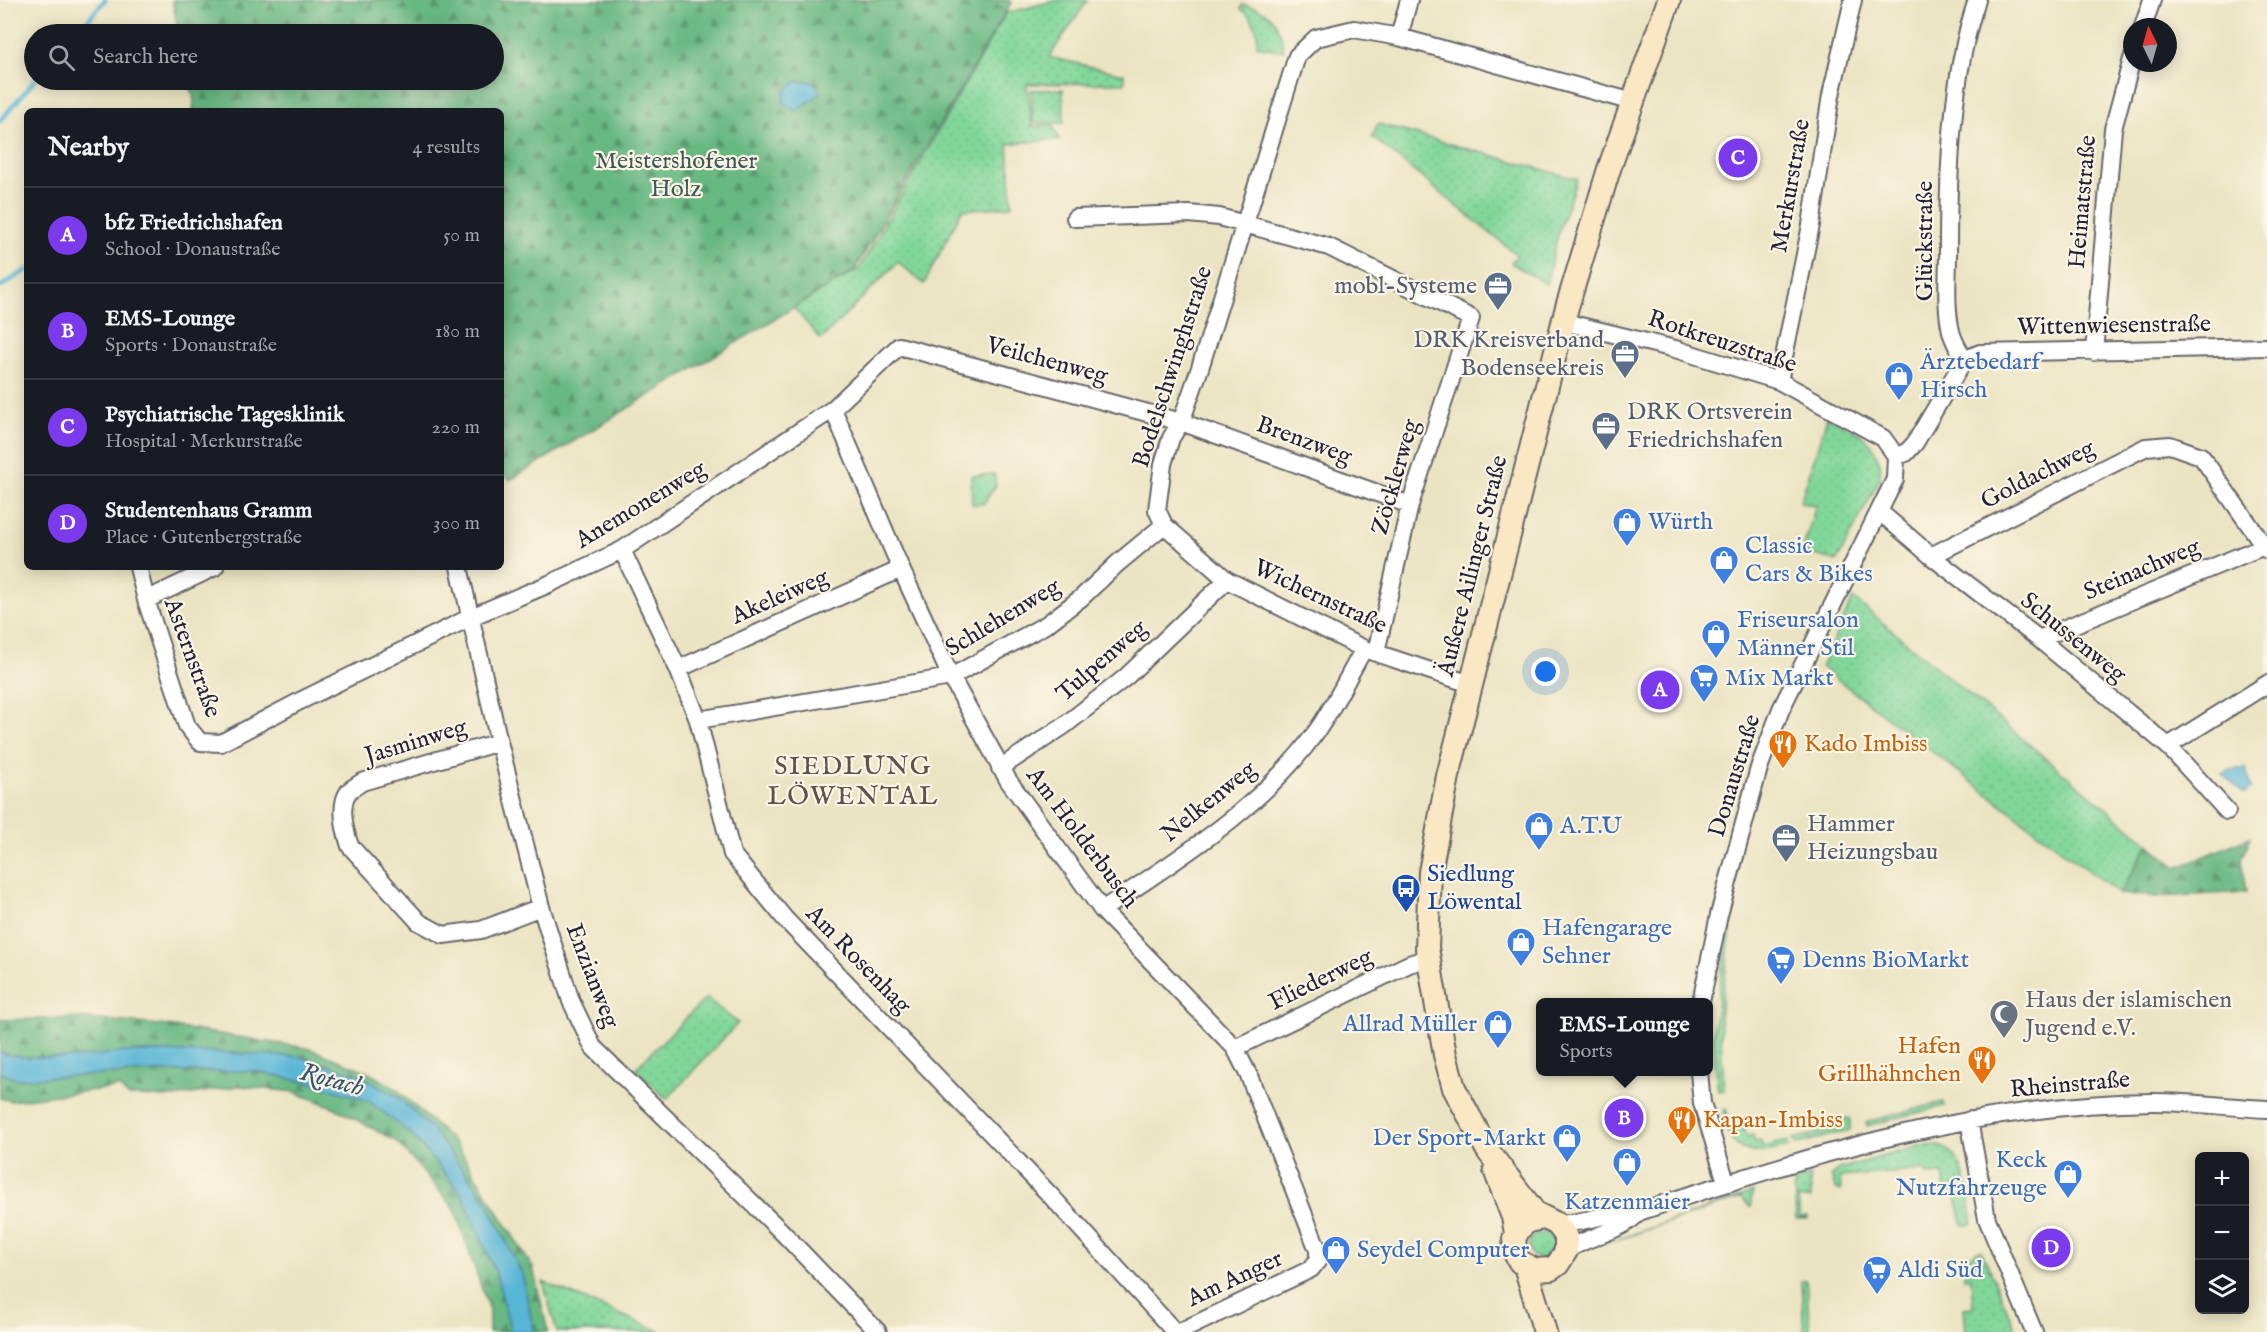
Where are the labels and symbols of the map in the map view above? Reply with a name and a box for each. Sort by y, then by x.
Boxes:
north arrow [2123,18,2177,72]
street label: Merkurstraße [1764,117,1818,255]
street label: Heimatstraße [2062,134,2104,270]
pin: C [1718,136,1758,180]
park label: Meistershofener Holz [595,146,757,205]
street label: Glückstraße [1910,181,1941,301]
street label: Bodelschwinghstraße [1126,262,1220,472]
office icon: mobl-Systeme [1482,270,1514,312]
place label: mobl-Systeme [1334,271,1477,302]
street label: Rotkreuzstraße [1644,303,1800,381]
street label: Wittenwiesenstraße [2017,309,2211,343]
place label: DRK Kreisverband Bodenseekreis [1413,325,1604,384]
street label: Veilchenweg [982,330,1112,392]
office icon: DRK Kreisverband Bodenseekreis [1609,338,1641,380]
place label: Ärztebedarf Hirsch [1919,347,2044,406]
shop icon: Ärztebedarf Hirsch [1883,360,1915,402]
place label: DRK Ortsverein Friedrichshafen [1627,397,1793,456]
street label: Brenzweg [1252,409,1357,473]
office icon: DRK Ortsverein Friedrichshafen [1590,410,1622,452]
street label: Zöcklerweg [1365,415,1428,538]
street label: Goldachweg [1976,433,2101,517]
street label: Äußere Ailinger Straße [1430,452,1515,681]
street label: Anemonenweg [569,453,713,557]
shop icon: Würth [1611,506,1643,548]
place label: Würth [1648,507,1713,538]
place label: Classic Cars & Bikes [1745,531,1873,590]
street label: Steinachweg [2079,531,2206,608]
shop icon: Classic Cars & Bikes [1708,544,1740,586]
street label: Wichernstraße [1248,553,1392,641]
street label: Akeleiweg [726,561,834,633]
street label: Schlehenweg [940,571,1067,664]
street label: Schussenweg [2014,586,2133,691]
street label: Asternstraße [156,593,228,722]
place label: Friseursalon Männer Stil [1737,605,1859,664]
street label: Tulpenweg [1050,612,1155,709]
shop icon: Friseursalon Männer Stil [1700,618,1732,660]
your location [1531,657,1560,686]
supermarket icon: Mix Markt [1688,662,1720,704]
place label: Mix Markt [1725,663,1834,694]
pin: A [1640,668,1680,712]
street label: Donaustraße [1702,711,1768,841]
street label: Jasminweg [358,712,472,773]
restaurant icon: Kado Imbiss [1767,728,1799,770]
place label: Kado Imbiss [1804,729,1928,760]
district label: SIEDLUNG LÖWENTAL [767,750,939,813]
street label: Nelkenweg [1155,754,1264,850]
street label: Am Holderbusch [1018,760,1145,915]
place label: Hammer Heizungsbau [1807,809,1938,868]
shop icon: A.T.U [1523,810,1555,852]
place label: A.T.U [1559,811,1623,842]
office icon: Hammer Heizungsbau [1770,822,1802,864]
place label: Siedlung Löwental [1427,859,1522,918]
bus stop icon: Siedlung Löwental [1390,872,1422,914]
street label: Am Rosenhag [798,898,918,1022]
place label: Hafengarage Sehner [1542,913,1672,972]
street label: Enzianweg [558,919,626,1034]
shop icon: Hafengarage Sehner [1505,926,1537,968]
street label: Fliederweg [1264,941,1379,1018]
supermarket icon: Denns BioMarkt [1765,944,1797,986]
place label: Denns BioMarkt [1802,945,1969,976]
place label: Haus der islamischen Jugend e.V. [2022,985,2232,1044]
mosque icon: Haus der islamischen Jugend e.V. [1988,998,2020,1040]
shop icon: Allrad Müller [1482,1008,1514,1050]
place label: Allrad Müller [1342,1009,1477,1040]
place label: Hafen Grillhähnchen [1818,1031,1961,1090]
restaurant icon: Hafen Grillhähnchen [1966,1044,1998,1086]
water label: Rotach [296,1056,368,1104]
street label: Rheinstraße [2009,1064,2131,1106]
pin: B [1604,1096,1644,1140]
restaurant icon: Kapan-Imbiss [1666,1104,1698,1146]
place label: Kapan-Imbiss [1703,1105,1843,1136]
shop icon: Der Sport-Markt [1551,1122,1583,1164]
place label: Der Sport-Markt [1373,1123,1546,1154]
place label: Keck Nutzfahrzeuge [1896,1145,2047,1204]
shop icon: Katzenmaier [1611,1146,1643,1188]
shop icon: Keck Nutzfahrzeuge [2052,1158,2084,1200]
place label: Katzenmaier [1564,1187,1690,1218]
pin: D [2032,1226,2070,1270]
shop icon: Seydel Computer [1320,1234,1352,1276]
place label: Seydel Computer [1357,1235,1529,1266]
street label: Am Anger [1181,1243,1288,1315]
supermarket icon: Aldi Süd [1861,1254,1893,1296]
place label: Aldi Süd [1897,1255,1983,1286]

